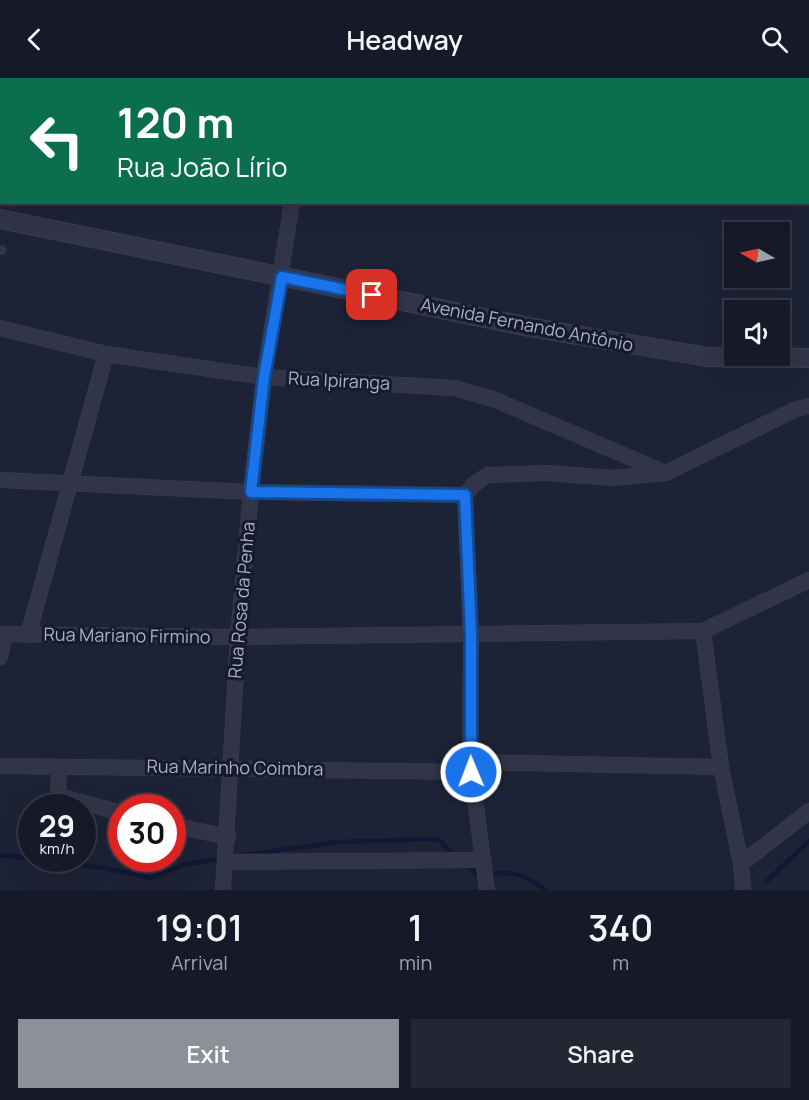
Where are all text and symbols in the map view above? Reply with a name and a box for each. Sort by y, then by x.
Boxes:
text: Headway [346,21,463,58]
icon: back [18,23,51,56]
icon: search [758,23,791,56]
text: 120 m [117,93,234,151]
icon: left [18,102,96,180]
text: Rua João Lírio [117,148,287,185]
north arrow [724,222,790,288]
map controls [724,222,790,366]
pin [346,269,397,320]
icon: arrive [355,278,388,311]
street label: Avenida Fernando Antônio [419,292,636,356]
button: sound [724,300,790,366]
street label: Rua Ipiranga [287,365,391,395]
street label: Rua Rosa da Penha [222,521,260,679]
street label: Rua Mariano Firmino [43,622,211,648]
position arrow [439,740,503,804]
street label: Rua Marinho Coimbra [146,753,324,781]
speed limit sign: 30 [108,794,186,872]
text: 29 [39,805,75,846]
text: km/h [40,838,74,859]
text: 19:01 [156,903,243,952]
text: 1 [408,903,423,952]
text: 340 [588,903,653,952]
text: Arrival [171,949,228,976]
text: min [399,949,432,976]
text: m [612,949,629,976]
button: Exit [18,1019,399,1088]
button: Share [411,1019,791,1088]

